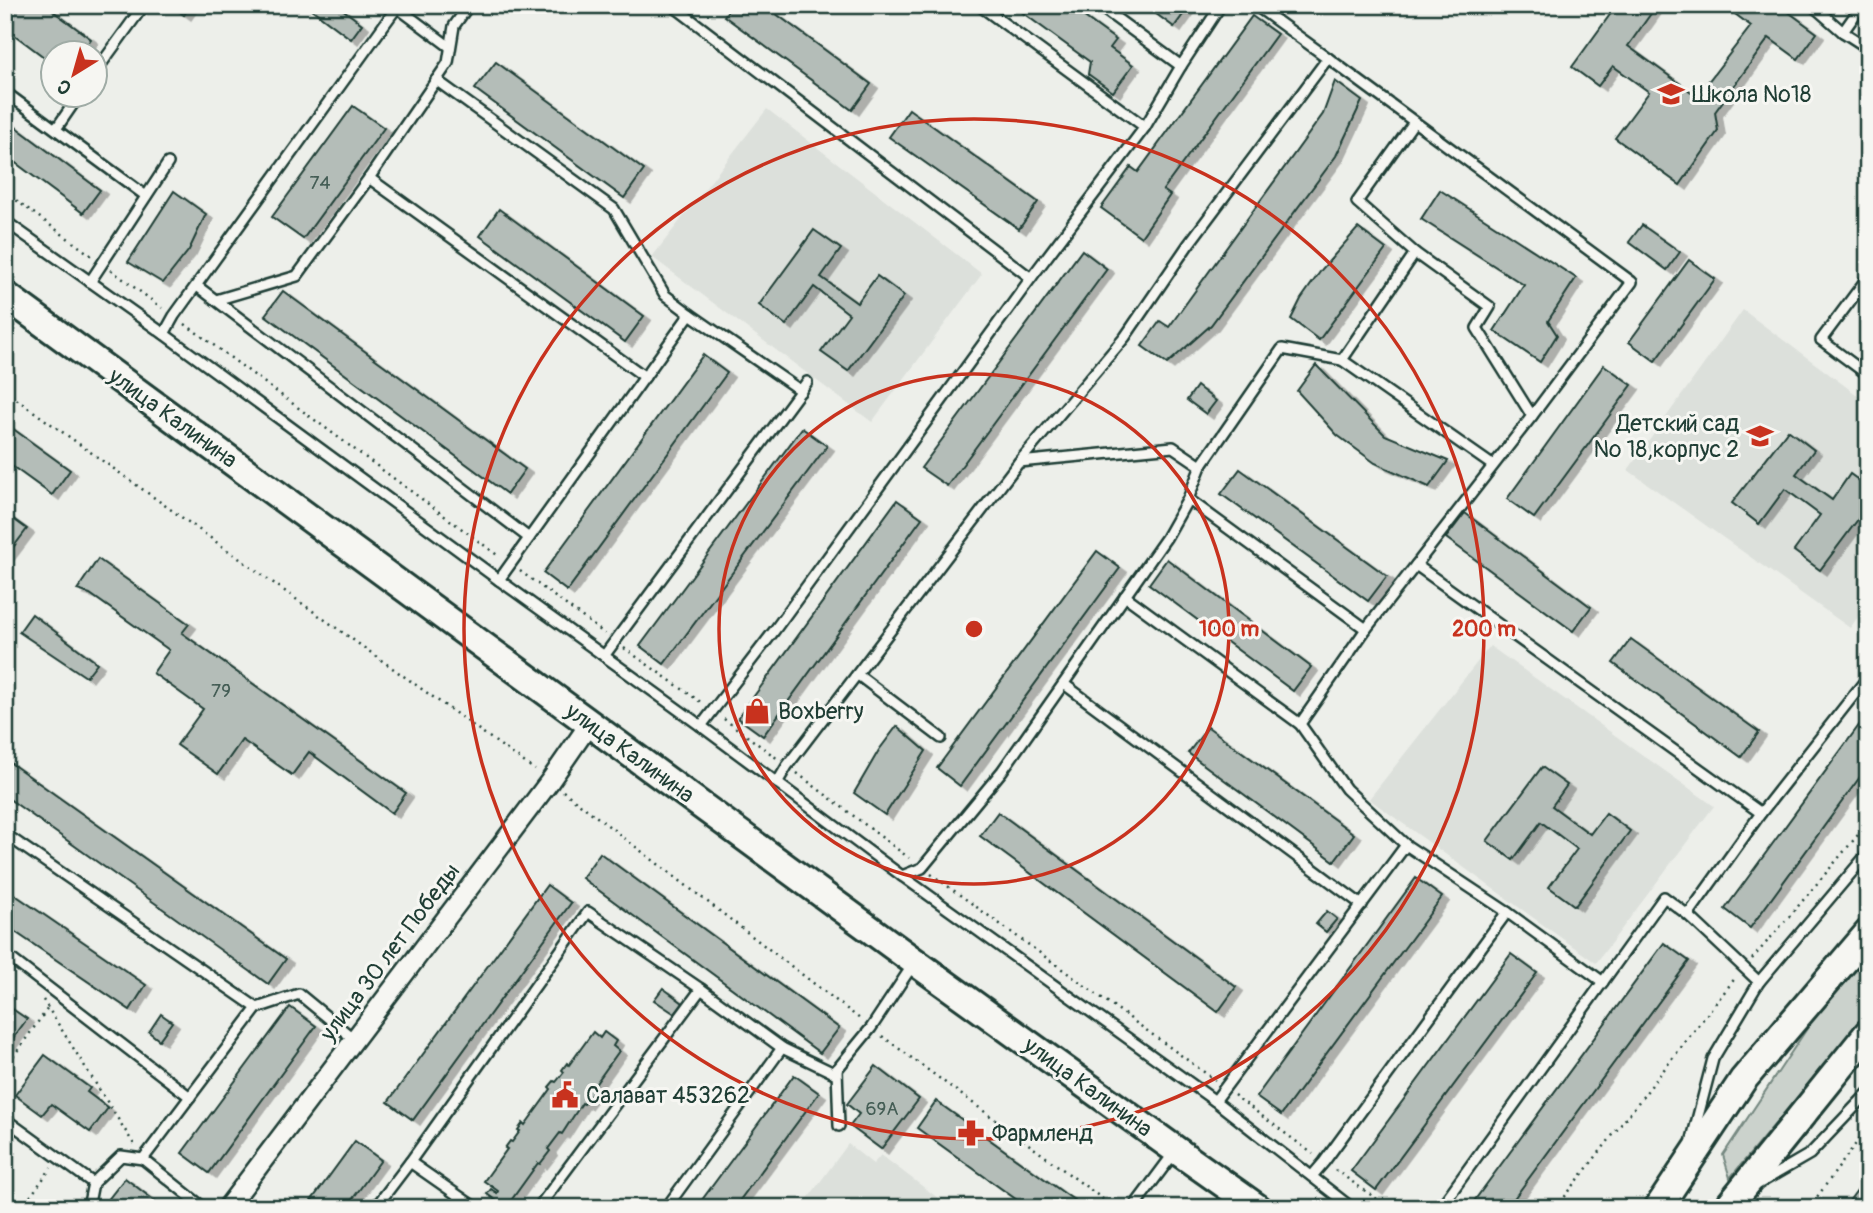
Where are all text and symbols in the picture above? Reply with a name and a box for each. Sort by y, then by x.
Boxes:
north arrow [38,38,108,108]
text: С [52,74,76,100]
school or university icon: Школа №18 [1656,79,1686,109]
place label: Школа №18 [1692,80,1811,109]
house number: 74 [309,171,331,195]
street label: улица Калинина [102,361,243,475]
place label: Детский сад № 18,корпус 2 [1594,409,1739,464]
school or university icon: Детский сад № 18,корпус 2 [1745,421,1775,451]
text: 100 m [1199,616,1259,643]
text: 200 m [1452,616,1516,643]
centre of rings [962,617,986,641]
house number: 79 [211,679,231,703]
street label: улица Калинина [559,696,700,810]
shop icon: Boxberry [742,696,772,726]
place label: Boxberry [778,697,864,726]
street label: улица 30 лет Победы [313,857,466,1047]
street label: улица Калинина [1017,1030,1158,1144]
public building icon: Салават 453262 [550,1080,580,1110]
place label: Салават 453262 [586,1081,750,1110]
house number: 69А [865,1097,899,1121]
pharmacy icon: Фармленд [956,1118,986,1148]
place label: Фармленд [992,1119,1093,1148]

